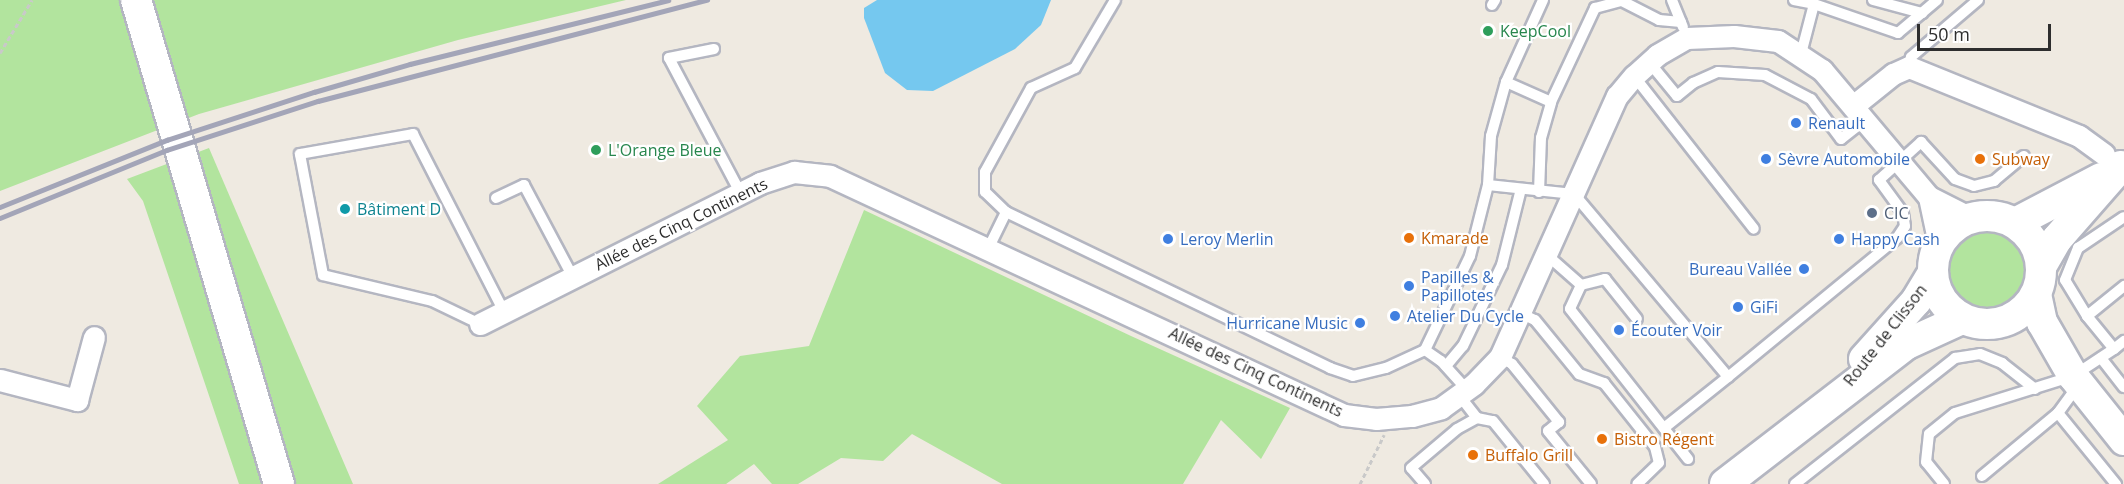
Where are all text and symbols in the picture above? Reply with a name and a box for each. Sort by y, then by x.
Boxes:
scale bar [1920,12,2054,50]
place label: KeepCool [1500,21,1571,41]
text: 50 m [1928,22,1970,46]
marker: KeepCool [1481,24,1495,38]
place label: Renault [1808,113,1865,133]
marker: Renault [1789,116,1803,130]
place label: L'Orange Bleue [608,140,722,160]
marker: L'Orange Bleue [589,143,603,157]
place label: Sèvre Automobile [1778,149,1910,169]
place label: Subway [1992,149,2050,169]
marker: Sèvre Automobile [1759,152,1773,166]
marker: Subway [1973,152,1987,166]
street label: Allée des Cinq Continents [591,174,771,274]
place label: Bâtiment D [357,199,441,219]
marker: Bâtiment D [338,202,352,216]
place label: CIC [1884,203,1909,223]
marker: CIC [1865,206,1879,220]
place label: Kmarade [1421,228,1489,248]
place label: Leroy Merlin [1180,229,1273,249]
place label: Happy Cash [1851,229,1940,249]
marker: Kmarade [1402,231,1416,245]
marker: Leroy Merlin [1161,232,1175,246]
marker: Happy Cash [1832,232,1846,246]
place label: Bureau Vallée [1689,259,1792,279]
marker: Bureau Vallée [1797,262,1811,276]
place label: Papilles & Papillotes [1421,267,1494,305]
marker: Papilles & Papillotes [1402,279,1416,293]
street label: Route de Clisson [1839,280,1931,390]
place label: GiFi [1750,297,1778,317]
marker: GiFi [1731,300,1745,314]
place label: Atelier Du Cycle [1407,306,1524,326]
marker: Atelier Du Cycle [1388,309,1402,323]
place label: Hurricane Music [1226,313,1348,333]
marker: Hurricane Music [1353,316,1367,330]
place label: Écouter Voir [1631,320,1722,340]
street label: Allée des Cinq Continents [1166,323,1346,421]
marker: Écouter Voir [1612,323,1626,337]
place label: Bistro Régent [1614,429,1714,449]
marker: Bistro Régent [1595,432,1609,446]
place label: Buffalo Grill [1485,445,1573,465]
marker: Buffalo Grill [1466,448,1480,462]

